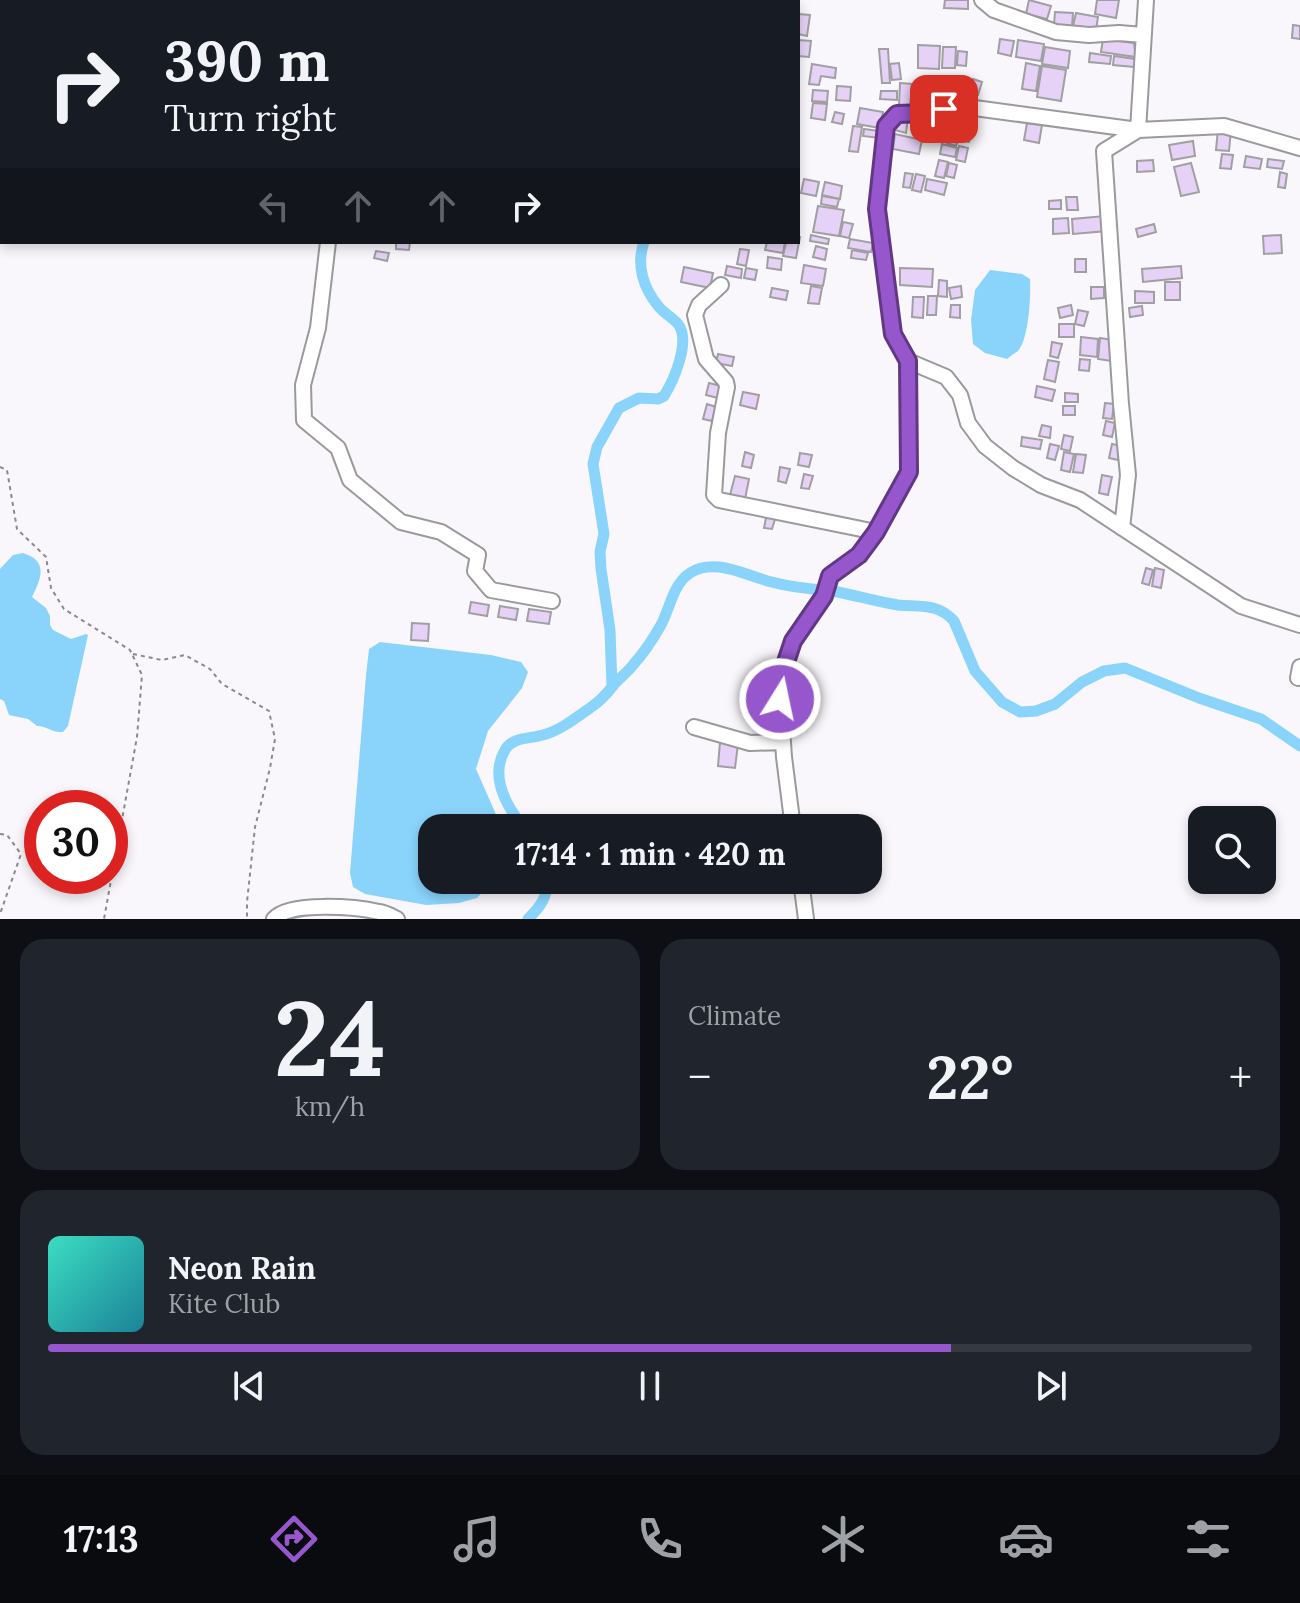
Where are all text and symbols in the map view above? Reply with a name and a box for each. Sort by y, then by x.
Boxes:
text: 390 m [164,25,329,96]
icon: right [32,32,136,136]
pin [910,75,978,143]
icon: arrive [922,87,966,131]
text: Turn right [164,95,337,141]
icon: left [252,184,296,228]
icon: ahead [336,184,380,228]
icon: ahead [420,184,464,228]
icon: right [504,184,548,228]
position arrow [738,657,822,741]
speed limit sign: 30 [24,790,128,894]
map controls [1188,806,1276,894]
button: search [1188,806,1276,894]
text: 17:14 · 1 min · 420 m [514,835,786,873]
text: 24 [274,971,386,1104]
text: Climate [688,999,781,1032]
text: 22° [927,1039,1013,1115]
text: − [688,1049,711,1105]
text: + [1229,1049,1252,1105]
text: km/h [295,1090,365,1123]
text: Neon Rain [168,1249,316,1287]
text: Kite Club [168,1287,280,1320]
icon: previous [227,1364,271,1408]
icon: pause [628,1364,672,1408]
icon: next [1029,1364,1073,1408]
icon: directions [266,1511,322,1567]
icon: music [449,1511,505,1567]
icon: phone [632,1511,688,1567]
icon: climate [815,1511,871,1567]
icon: car [998,1511,1054,1567]
icon: filters [1180,1511,1236,1567]
text: 17:13 [63,1516,139,1562]

